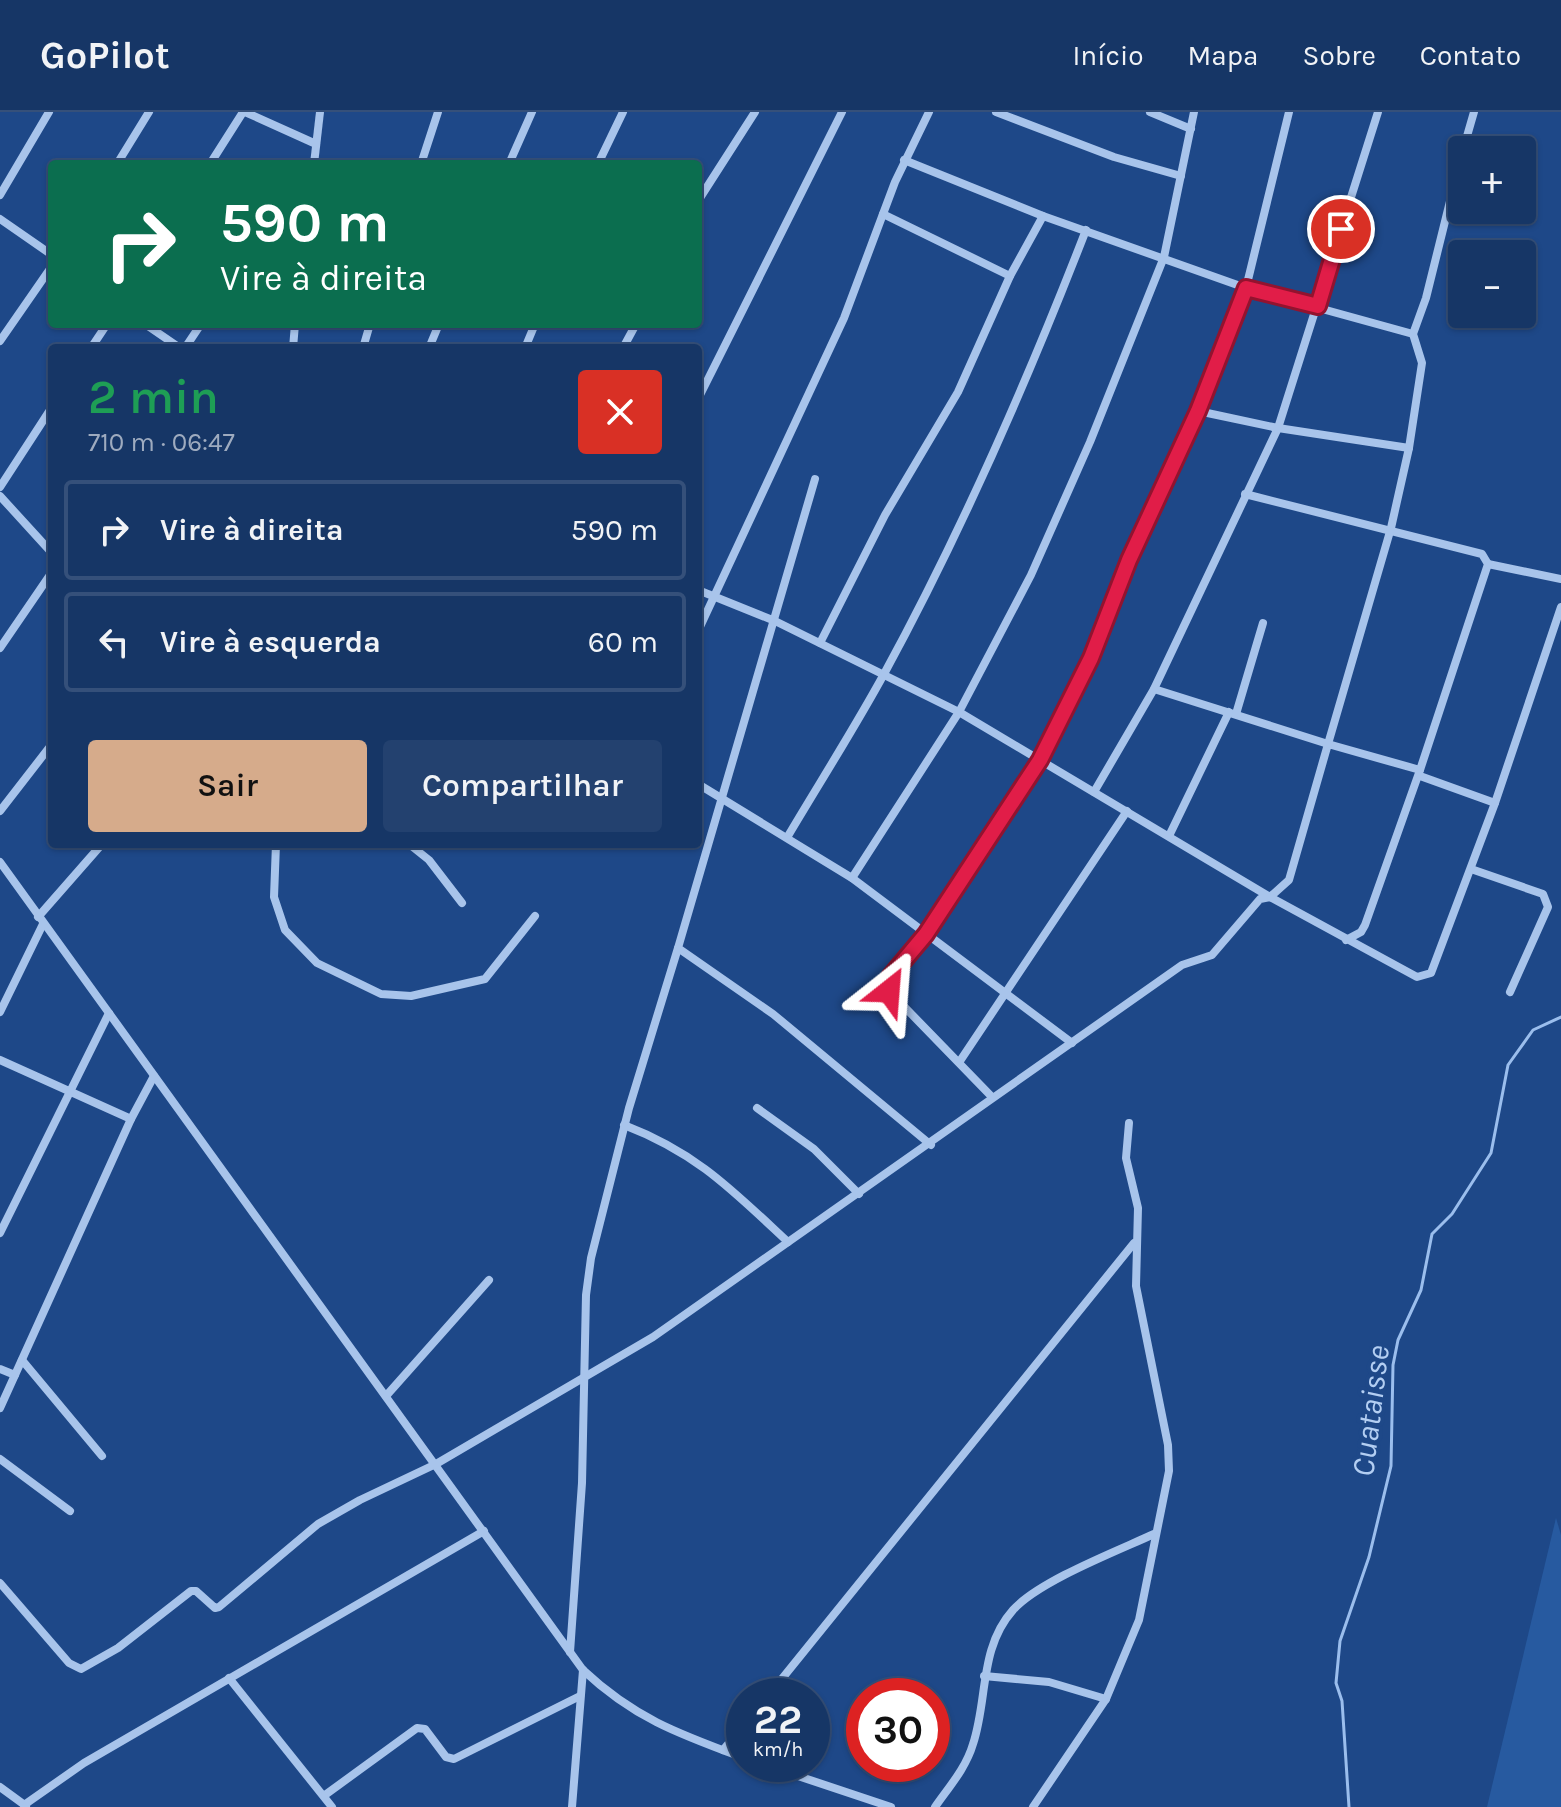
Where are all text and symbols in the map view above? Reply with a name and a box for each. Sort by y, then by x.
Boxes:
text: GoPilot [40,33,170,78]
text: Início [1072,39,1144,72]
text: Mapa [1188,39,1259,72]
text: Sobre [1303,39,1376,72]
text: Contato [1420,39,1521,72]
map controls [1448,136,1536,328]
button: + [1448,136,1536,224]
text: 590 m [220,190,390,255]
icon: right [88,192,192,296]
pin [1307,195,1375,263]
icon: arrive [1319,207,1363,251]
button: − [1448,240,1536,328]
text: Vire à direita [220,257,427,299]
text: 2 min [88,369,219,425]
button: close [578,370,662,454]
text: 710 m · 06:47 [88,427,235,458]
icon: right [92,508,136,552]
text: Vire à direita [160,512,343,548]
text: 590 m [571,512,658,548]
icon: left [92,620,136,664]
text: Vire à esquerda [160,624,381,660]
text: 60 m [588,624,658,660]
button: Sair [88,740,367,832]
button: Compartilhar [383,740,662,832]
position arrow [847,949,931,1033]
water label: Cuataisse [1344,1343,1397,1479]
speed limit sign: 30 [846,1678,950,1782]
text: 22 [754,1696,802,1743]
text: km/h [753,1738,803,1761]

